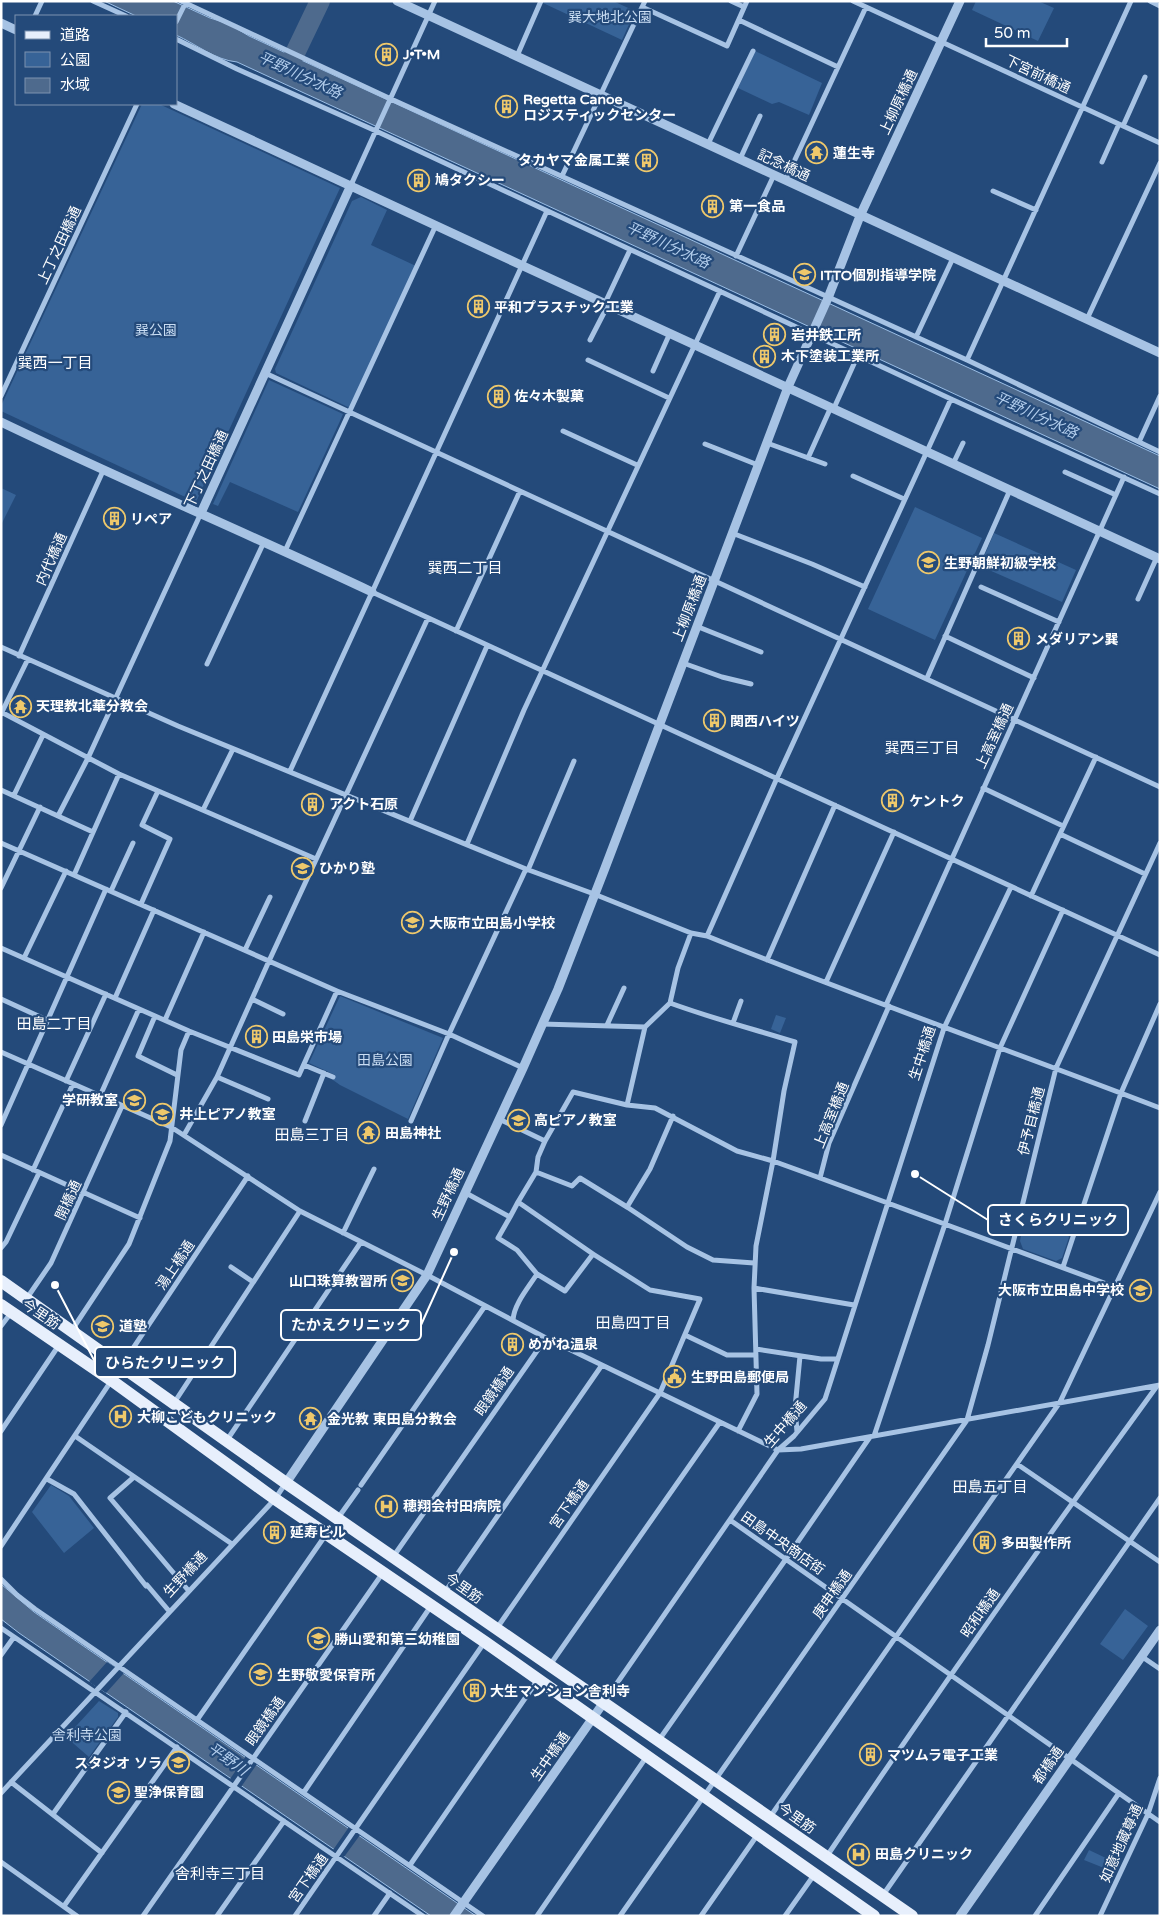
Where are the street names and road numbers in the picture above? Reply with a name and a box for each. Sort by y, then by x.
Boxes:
street label: 下宮前橋通 [1002,52,1073,97]
street label: 上柳原橋通 [876,67,921,138]
street label: 記念橋通 [755,146,813,185]
street label: 上丁之田橋通 [34,204,85,287]
street label: 下丁之田橋通 [181,428,232,511]
street label: 内代橋通 [32,530,71,588]
street label: 上柳原橋通 [669,572,710,644]
street label: 上高室橋通 [972,701,1017,772]
street label: 生中橋通 [906,1024,939,1082]
street label: 上高室橋通 [810,1080,852,1151]
street label: 伊予目橋通 [1015,1085,1048,1157]
street label: 生野橋通 [429,1165,468,1223]
street label: 開橋通 [52,1178,85,1223]
street label: 湯上橋通 [153,1237,198,1293]
street label: 今里筋 [19,1296,63,1333]
street label: 眼鏡橋通 [471,1363,517,1419]
street label: 生中橋通 [761,1398,810,1451]
street label: 宮下橋通 [546,1476,592,1532]
street label: 田島中央商店街 [738,1508,828,1578]
street label: 生野橋通 [160,1548,211,1601]
street label: 庚申橋通 [809,1566,855,1622]
street label: 今里筋 [442,1569,486,1607]
street label: 昭和橋通 [957,1585,1003,1641]
street label: 眼鏡橋通 [242,1693,288,1749]
street label: 生中橋通 [527,1728,573,1784]
street label: 都橋通 [1029,1743,1067,1787]
street label: 今里筋 [775,1799,819,1837]
street label: 如意地蔵尊通 [1097,1801,1146,1885]
street label: 宮下橋通 [285,1850,331,1906]

